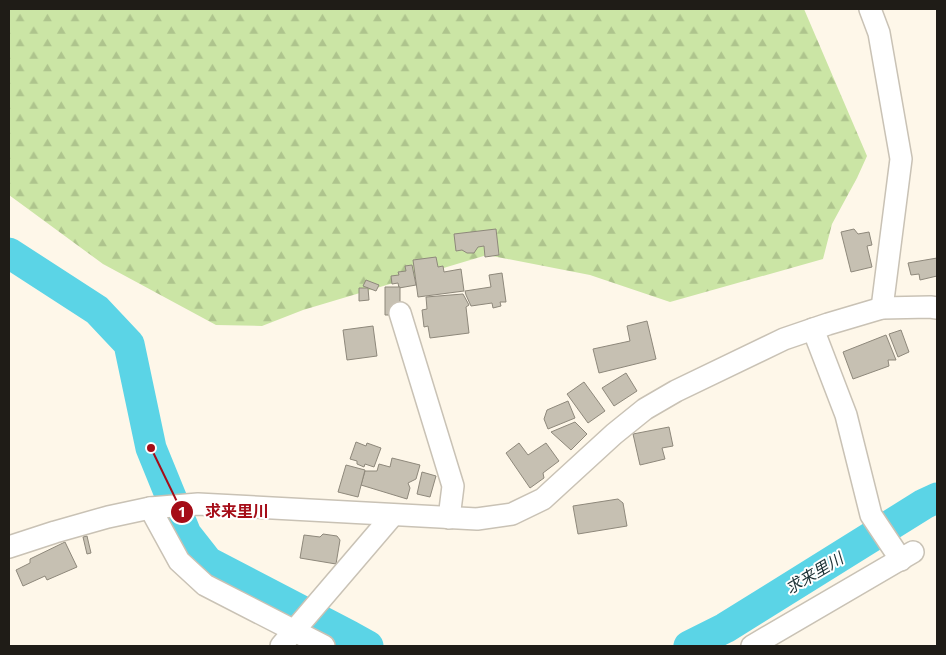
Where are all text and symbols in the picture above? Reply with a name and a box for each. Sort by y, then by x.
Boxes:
callout: 求来里川 [170,496,279,527]
text: 求来里川 [205,500,269,522]
text: 1 [178,501,186,521]
water label: 求来里川 [781,546,849,599]

